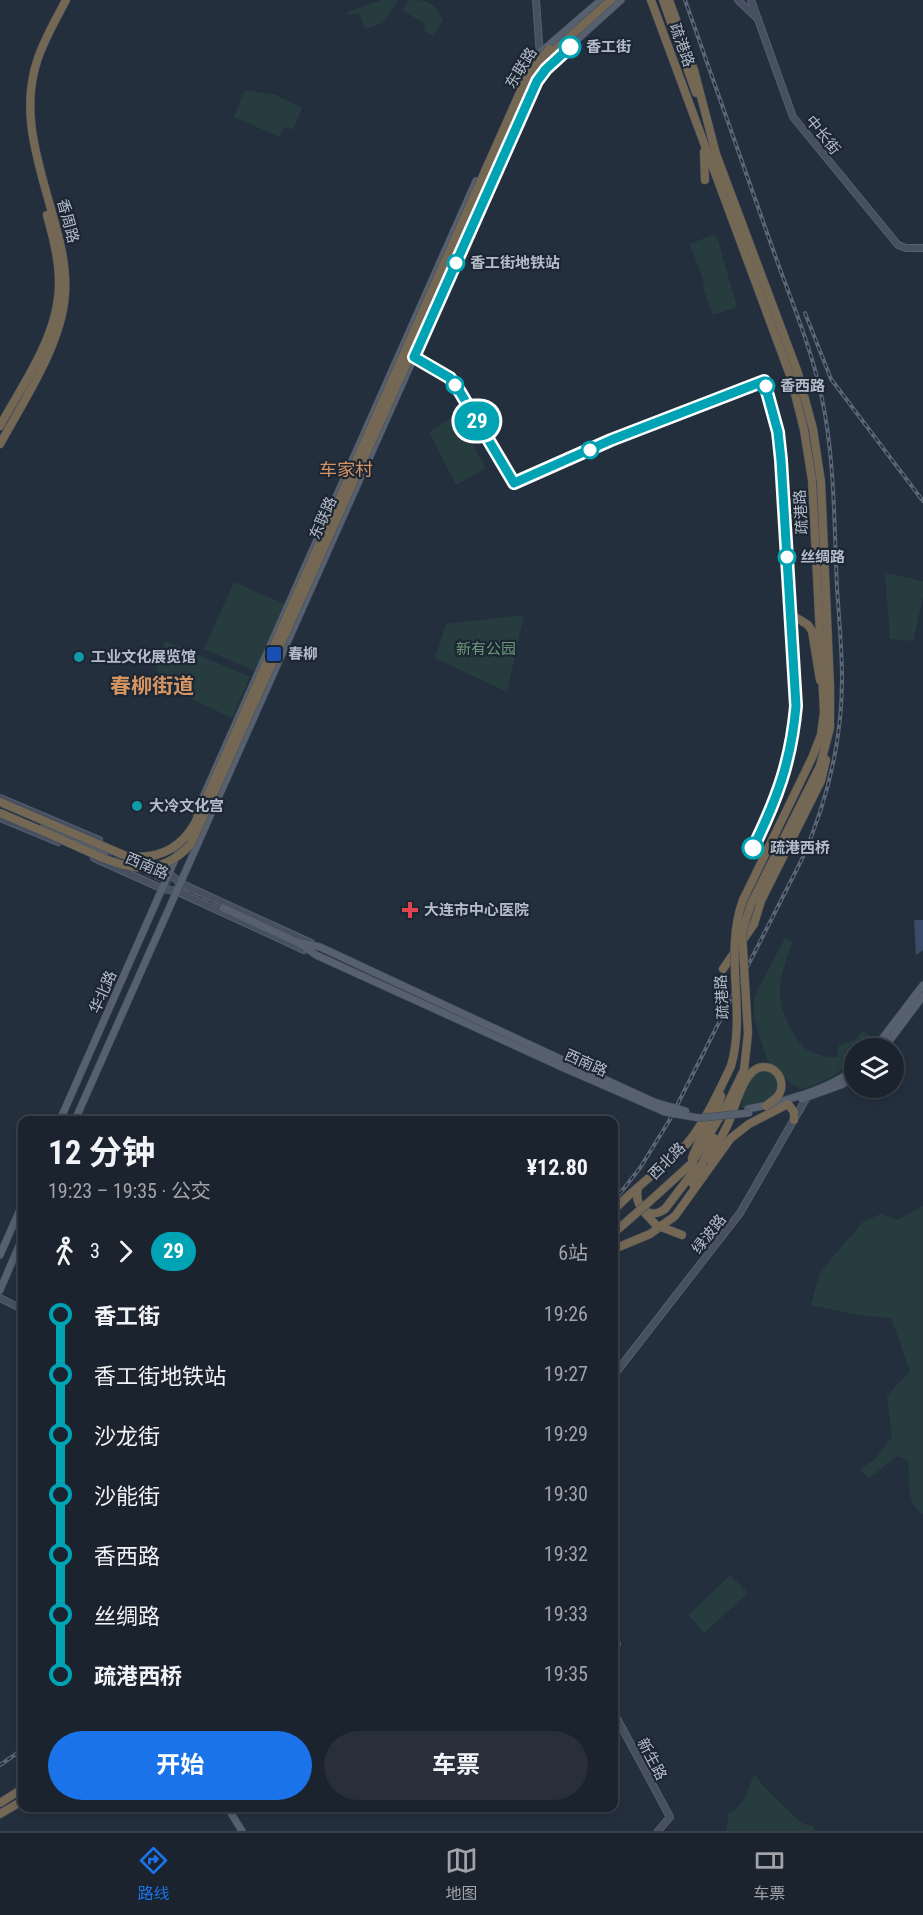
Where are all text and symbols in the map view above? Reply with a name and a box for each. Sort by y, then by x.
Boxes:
street label: 疏港路 [666,21,698,69]
marker: 香工街 [559,36,581,58]
place label: 香工街 [586,38,631,56]
street label: 东联路 [501,44,541,92]
street label: 中长街 [802,112,844,158]
street label: 香周路 [53,197,83,245]
marker: 香工街地铁站 [447,254,465,272]
place label: 香工街地铁站 [470,254,560,272]
unlabelled marker [446,376,464,394]
marker: 香西路 [757,377,775,395]
place label: 香西路 [780,377,825,395]
line badge: 29 [450,402,504,440]
text: 29 [466,409,488,433]
unlabelled marker [581,441,599,459]
district label: 车家村 [319,459,373,480]
street label: 疏港路 [791,489,811,535]
street label: 东联路 [306,494,340,542]
marker: 丝绸路 [778,548,796,566]
place label: 丝绸路 [800,548,845,566]
park label: 新有公园 [456,640,516,658]
marker: 春柳 [265,645,283,663]
place label: 春柳 [288,645,318,663]
place label: 工业文化展览馆 [91,648,196,666]
marker: 工业文化展览馆 [72,650,86,664]
district label: 春柳街道 [110,674,194,698]
place label: 大冷文化宫 [149,797,224,815]
marker: 大冷文化宫 [130,799,144,813]
marker: 疏港西桥 [742,837,764,859]
place label: 疏港西桥 [770,839,830,857]
street label: 西南路 [123,849,171,883]
marker: 大连市中心医院 [401,901,419,919]
place label: 大连市中心医院 [424,901,529,919]
street label: 华北路 [86,968,120,1016]
street label: 疏港路 [712,974,732,1020]
map controls [844,1038,904,1098]
button: layers [844,1038,904,1098]
street label: 西南路 [562,1046,610,1080]
text: 12 分钟 [48,1133,155,1172]
street label: 西北路 [645,1139,689,1183]
text: ¥12.80 [527,1155,588,1180]
text: 19:23 – 19:35 · 公交 [48,1179,211,1203]
street label: 绿波路 [688,1211,730,1257]
icon: walk [48,1235,81,1268]
icon: forward [109,1235,142,1268]
text: 3 [90,1239,100,1263]
text: 29 [163,1239,184,1263]
text: 6站 [558,1241,588,1265]
text: 19:26 [544,1302,588,1326]
text: 香工街 [94,1304,160,1329]
text: 19:27 [544,1362,588,1386]
text: 香工街地铁站 [94,1364,226,1389]
text: 19:29 [544,1422,588,1446]
text: 沙龙街 [94,1424,160,1449]
text: 19:30 [544,1482,588,1506]
text: 沙能街 [94,1484,160,1509]
text: 19:32 [544,1542,588,1566]
text: 香西路 [94,1544,160,1569]
text: 19:33 [544,1602,588,1626]
text: 丝绸路 [94,1604,160,1629]
text: 19:35 [544,1662,588,1686]
text: 疏港西桥 [94,1664,182,1689]
button: 开始 [48,1731,312,1800]
button: 车票 [324,1731,588,1800]
street label: 新生路 [633,1735,671,1783]
tab: 路线 [137,1844,170,1904]
tab: 地图 [445,1844,478,1904]
tab: 车票 [753,1844,786,1904]

